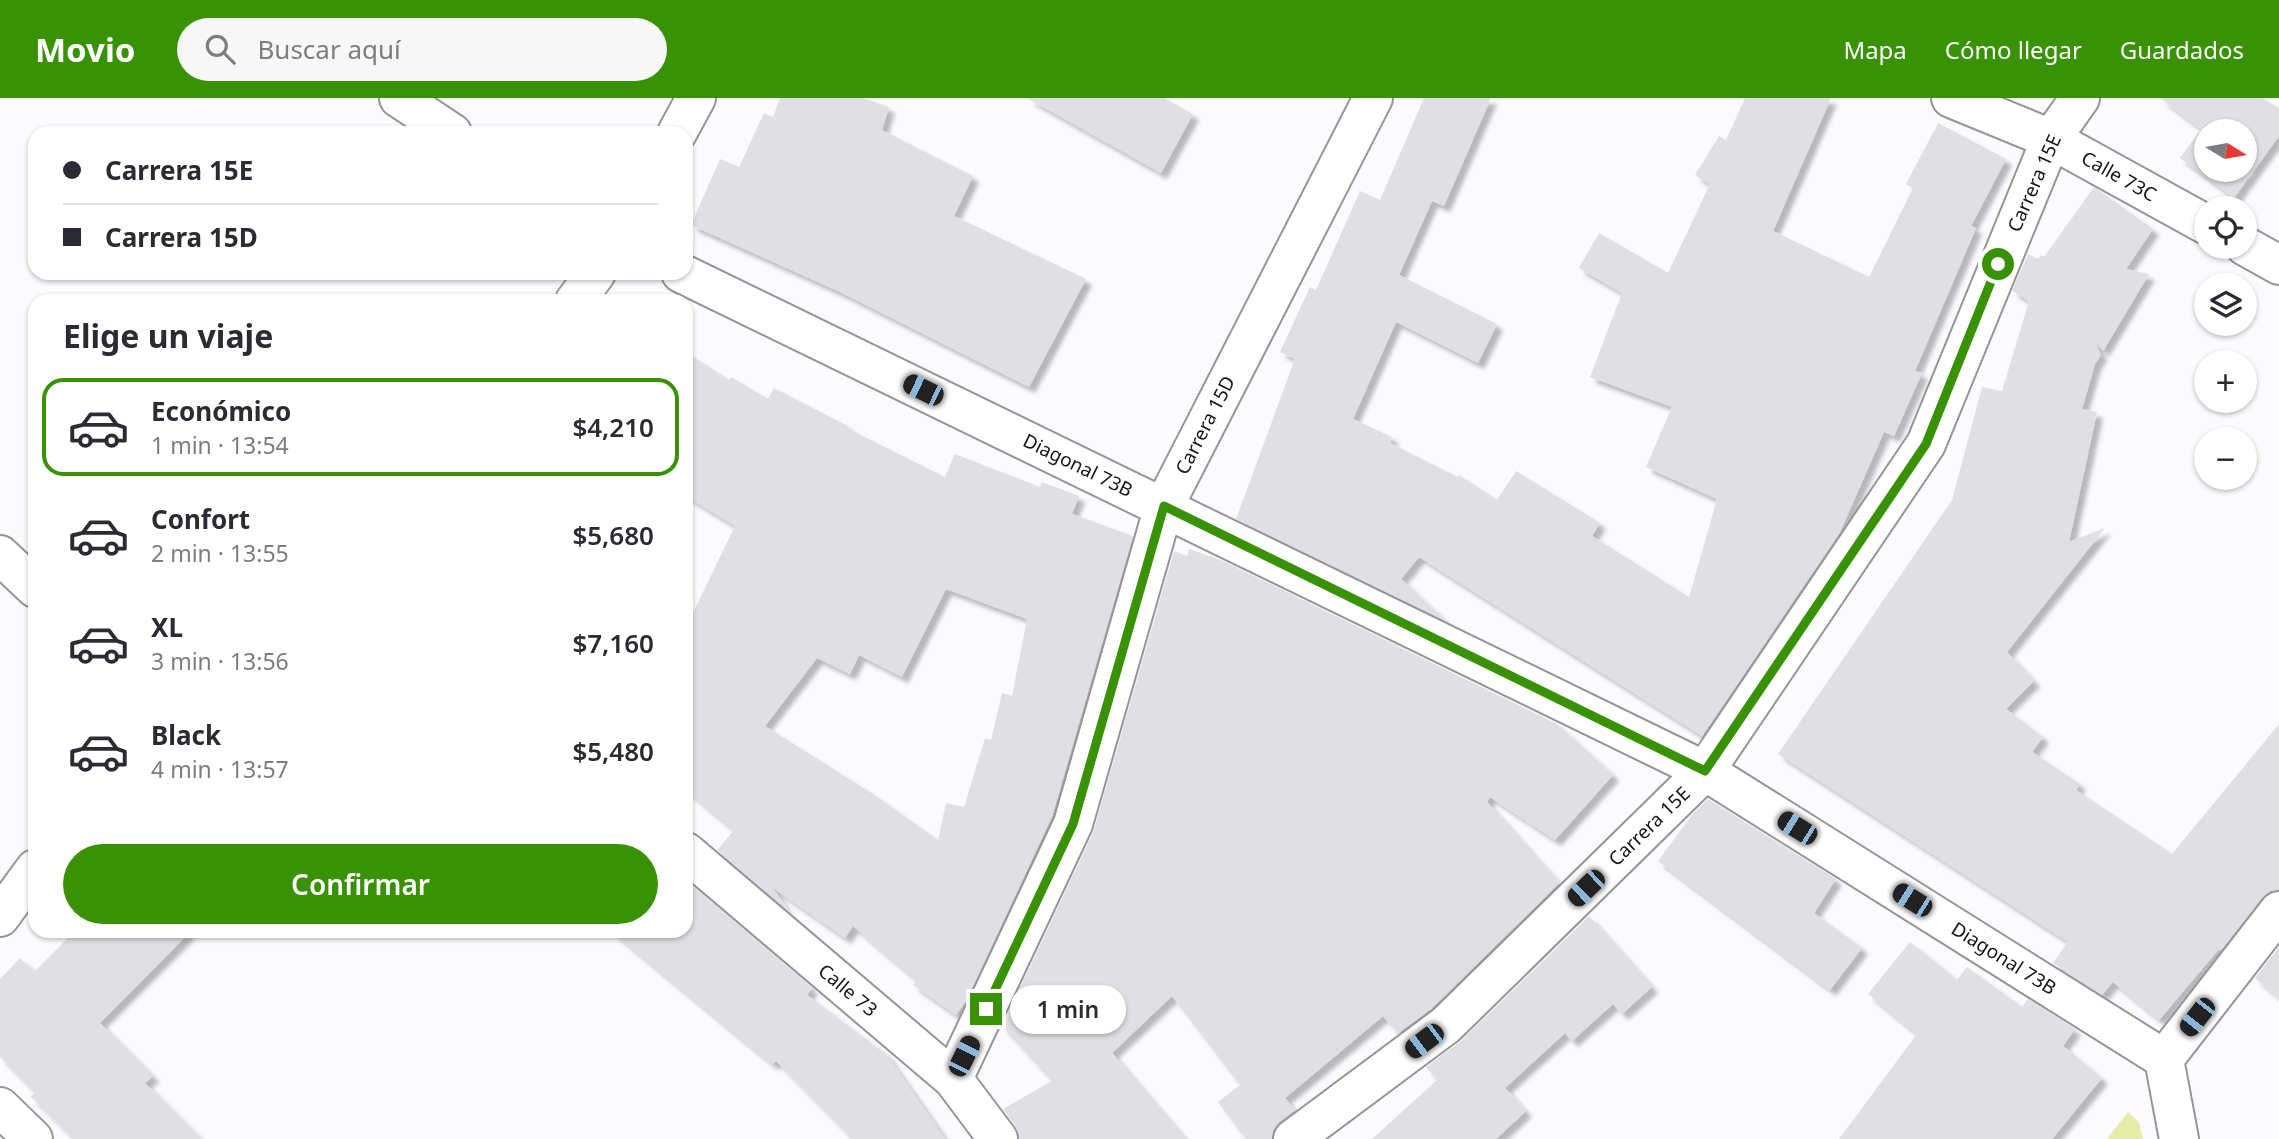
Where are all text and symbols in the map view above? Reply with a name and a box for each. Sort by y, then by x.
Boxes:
search box [177,18,667,81]
text: Movio [35,27,135,72]
icon: search [201,30,239,68]
text: Buscar aquí [257,31,401,67]
text: Mapa [1843,33,1907,66]
text: Cómo llegar [1945,33,2082,66]
text: Guardados [2120,33,2244,66]
north arrow [2194,119,2258,182]
map controls [2194,119,2257,490]
street label: Carrera 15E [2001,130,2067,236]
street label: Calle 73C [2077,145,2161,207]
text: Carrera 15E [105,152,253,188]
button: locate [2194,196,2257,259]
text: Carrera 15D [105,219,258,255]
route start [1982,248,2014,280]
button: layers [2194,273,2257,336]
text: Elige un viaje [63,314,273,357]
button: + [2194,350,2257,413]
car [900,371,947,409]
street label: Carrera 15D [1169,371,1241,479]
text: Económico [151,393,291,429]
icon: car [67,396,130,459]
text: $4,210 [572,409,654,445]
street label: Diagonal 73B [1019,427,1137,503]
button: − [2194,427,2257,490]
text: 1 min · 13:54 [151,429,289,461]
text: Confort [151,501,250,537]
icon: car [67,504,130,567]
text: $5,680 [572,517,654,553]
text: 2 min · 13:55 [151,537,289,569]
text: XL [151,609,183,645]
icon: car [67,612,130,675]
text: $7,160 [572,625,654,661]
text: 3 min · 13:56 [151,645,289,677]
text: Black [151,717,221,753]
icon: car [67,720,130,783]
text: $5,480 [572,733,654,769]
text: 4 min · 13:57 [151,753,289,785]
street label: Carrera 15E [1603,780,1695,872]
car [1774,808,1821,848]
button: Confirmar [63,844,658,924]
car [1564,866,1609,910]
car [1889,880,1936,920]
street label: Diagonal 73B [1947,915,2061,1001]
street label: Calle 73 [813,958,883,1022]
callout: 1 min [1010,984,1126,1034]
route end [970,993,1002,1025]
text: 1 min [1037,993,1099,1025]
car [2176,994,2219,1040]
car [1401,1020,1448,1062]
car [946,1033,983,1079]

